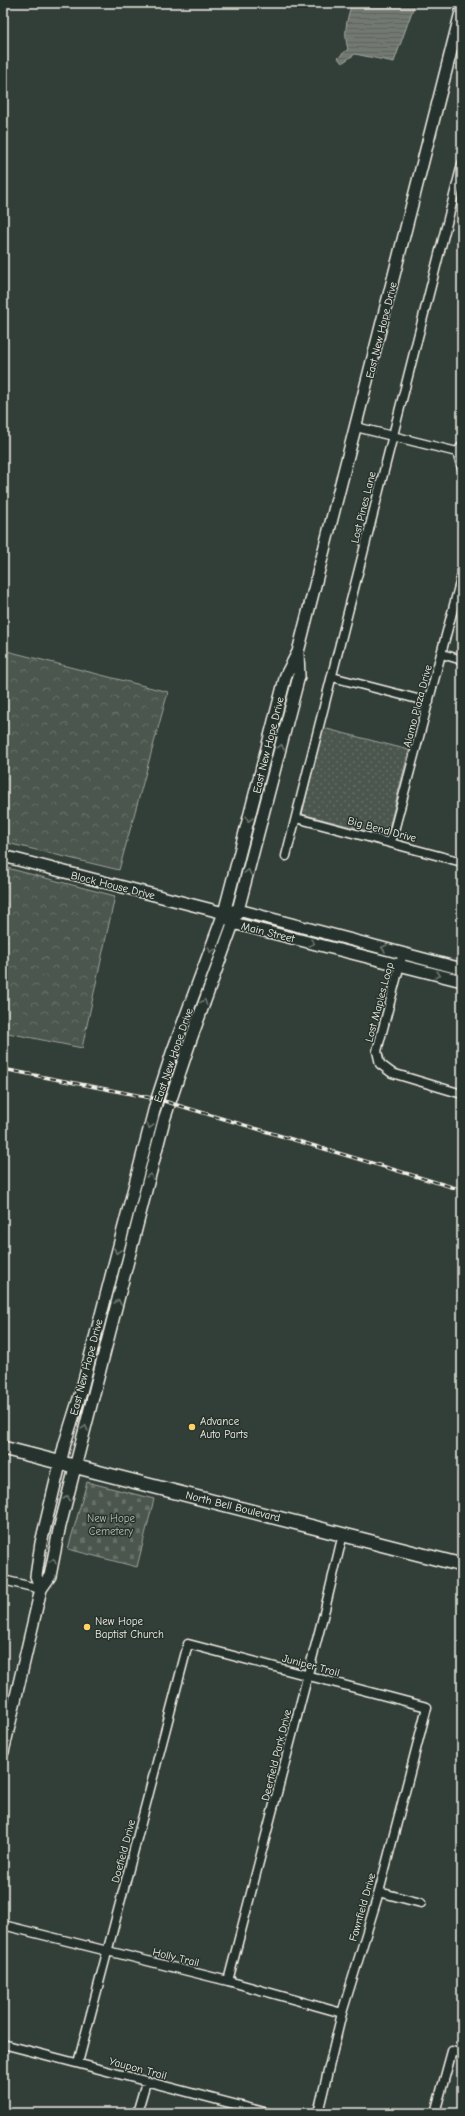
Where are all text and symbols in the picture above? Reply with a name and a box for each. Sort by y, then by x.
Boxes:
street label: East New Hope Drive [363,280,400,380]
street label: Lost Pines Lane [348,469,379,544]
street label: Alamo Plaza Drive [400,663,435,749]
street label: East New Hope Drive [250,695,287,795]
one-way arrow [276,743,284,750]
street label: Big Bend Drive [346,814,418,845]
one-way arrow [246,816,254,822]
street label: Block House Drive [70,869,157,902]
one-way arrow [243,869,252,876]
street label: Main Street [240,920,297,946]
one-way arrow [309,938,315,946]
one-way arrow [380,945,387,953]
one-way arrow [207,946,215,953]
street label: Lost Maples Loop [363,961,396,1043]
one-way arrow [434,970,441,979]
one-way arrow [199,999,208,1006]
street label: East New Hope Drive [151,1006,196,1104]
one-way arrow [146,1122,155,1129]
one-way arrow [145,1173,153,1179]
one-way arrow [113,1248,122,1255]
one-way arrow [114,1299,122,1306]
street label: East New Hope Drive [67,1317,106,1417]
place label: Advance Auto Parts [200,1415,248,1441]
marker: Advance Auto Parts [187,1422,197,1432]
one-way arrow [81,1425,89,1431]
street label: North Bell Boulevard [184,1488,282,1525]
one-way arrow [62,1495,71,1502]
park label: New Hope Cemetery [87,1512,136,1538]
one-way arrow [49,1558,57,1564]
place label: New Hope Baptist Church [95,1615,164,1641]
marker: New Hope Baptist Church [82,1622,92,1632]
street label: Juniper Trail [281,1652,341,1679]
street label: Deerfield Park Drive [259,1708,294,1802]
street label: Doefield Drive [109,1818,138,1884]
street label: Fawnfield Drive [346,1871,379,1943]
street label: Holly Trail [151,1945,201,1970]
street label: Yaupon Trail [108,2055,168,2082]

